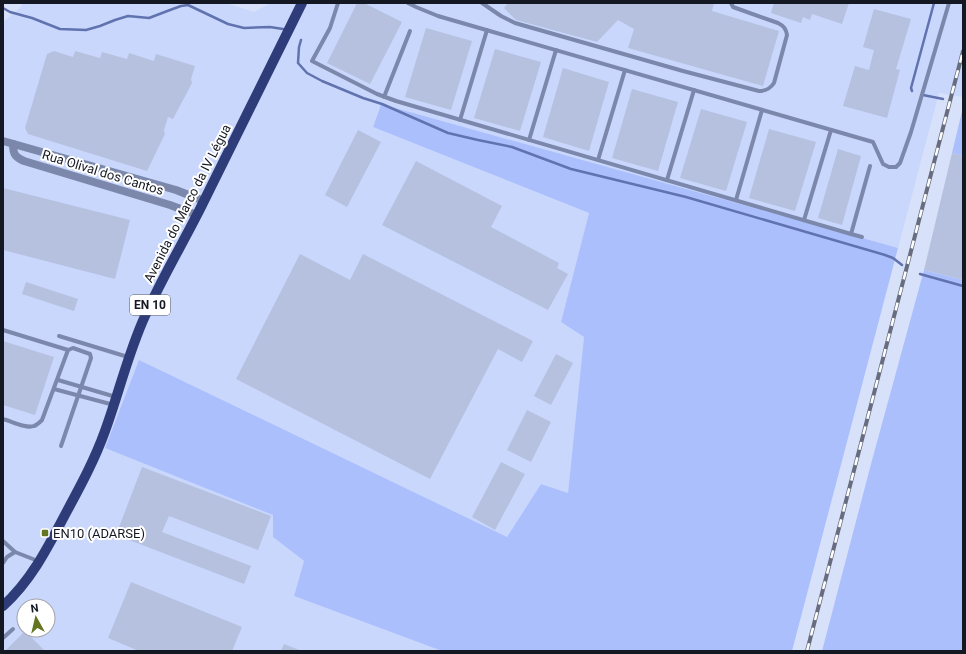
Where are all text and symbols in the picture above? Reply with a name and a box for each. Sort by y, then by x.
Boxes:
street label: Avenida do Marco da IV Légua [141,122,234,285]
street label: Rua Olival dos Cantos [40,147,166,198]
road number: EN 10 [130,295,170,315]
place label: EN10 (ADARSE) [53,526,145,541]
marker: EN10 (ADARSE) [40,528,50,538]
north arrow [16,598,56,638]
text: N [30,602,40,616]

